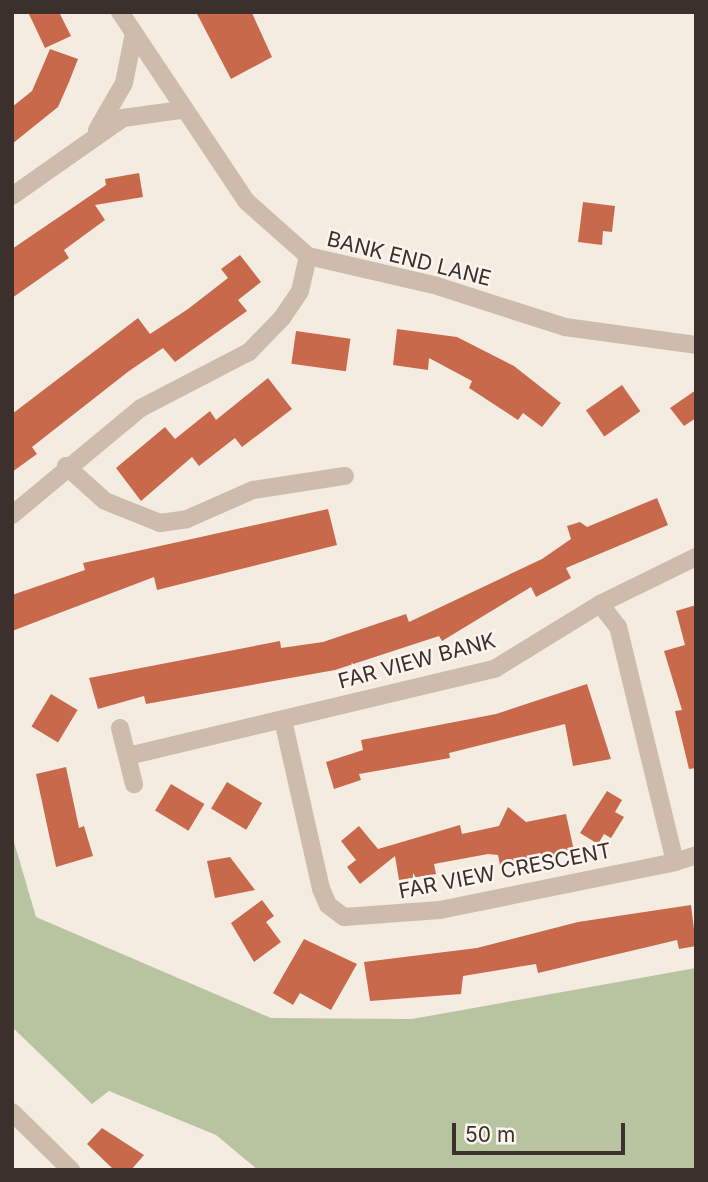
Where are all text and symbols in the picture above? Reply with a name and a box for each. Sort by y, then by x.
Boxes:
street label: BANK END LANE [324,226,494,292]
street label: FAR VIEW BANK [336,628,498,694]
street label: FAR VIEW CRESCENT [397,838,613,904]
scale bar [456,1108,629,1152]
text: 50 m [465,1122,515,1147]

